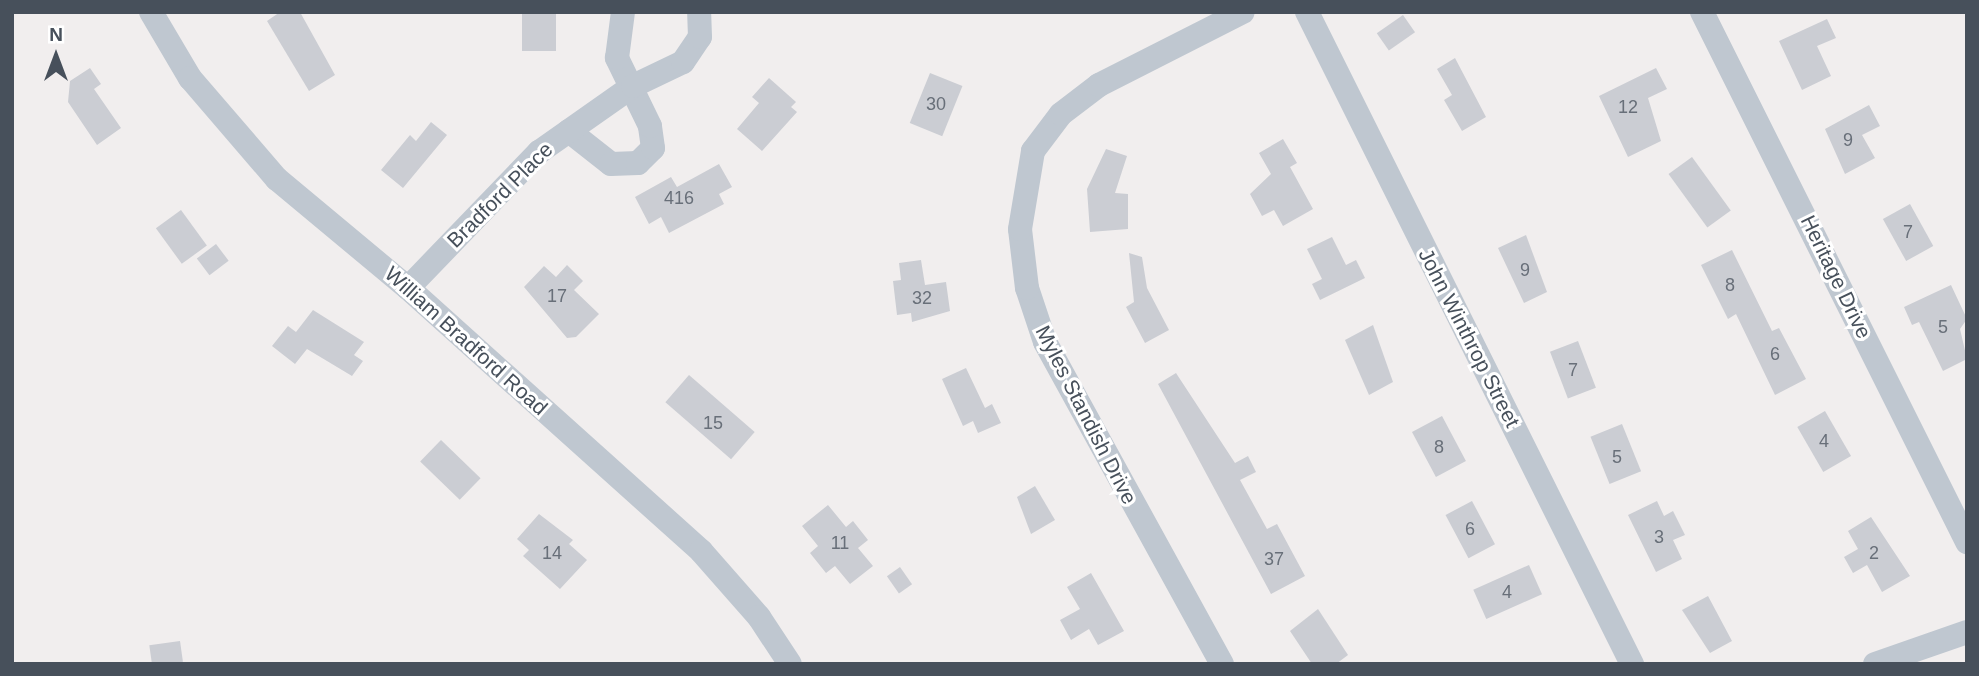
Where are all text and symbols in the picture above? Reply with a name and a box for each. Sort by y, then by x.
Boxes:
north arrow [21,21,91,91]
text: N [49,24,63,45]
house number: 30 [926,93,946,115]
house number: 12 [1618,96,1638,118]
house number: 9 [1843,129,1853,151]
street label: Bradford Place [442,137,558,253]
house number: 416 [664,187,694,209]
street label: Heritage Drive [1795,211,1877,343]
house number: 7 [1903,221,1913,243]
street label: John Winthrop Street [1413,244,1525,432]
house number: 9 [1520,259,1530,281]
street label: William Bradford Road [380,261,552,421]
house number: 8 [1725,274,1735,296]
house number: 17 [547,285,567,307]
house number: 32 [912,287,932,309]
house number: 5 [1938,316,1948,338]
street label: Myles Standish Drive [1030,321,1142,509]
house number: 6 [1770,343,1780,365]
house number: 7 [1568,359,1578,381]
house number: 15 [703,412,723,434]
house number: 4 [1819,430,1829,452]
house number: 8 [1434,436,1444,458]
house number: 5 [1612,446,1622,468]
house number: 6 [1465,518,1475,540]
house number: 3 [1654,526,1664,548]
house number: 11 [831,532,849,554]
house number: 14 [542,542,562,564]
house number: 2 [1869,542,1879,564]
house number: 37 [1264,548,1284,570]
house number: 4 [1502,581,1512,603]

